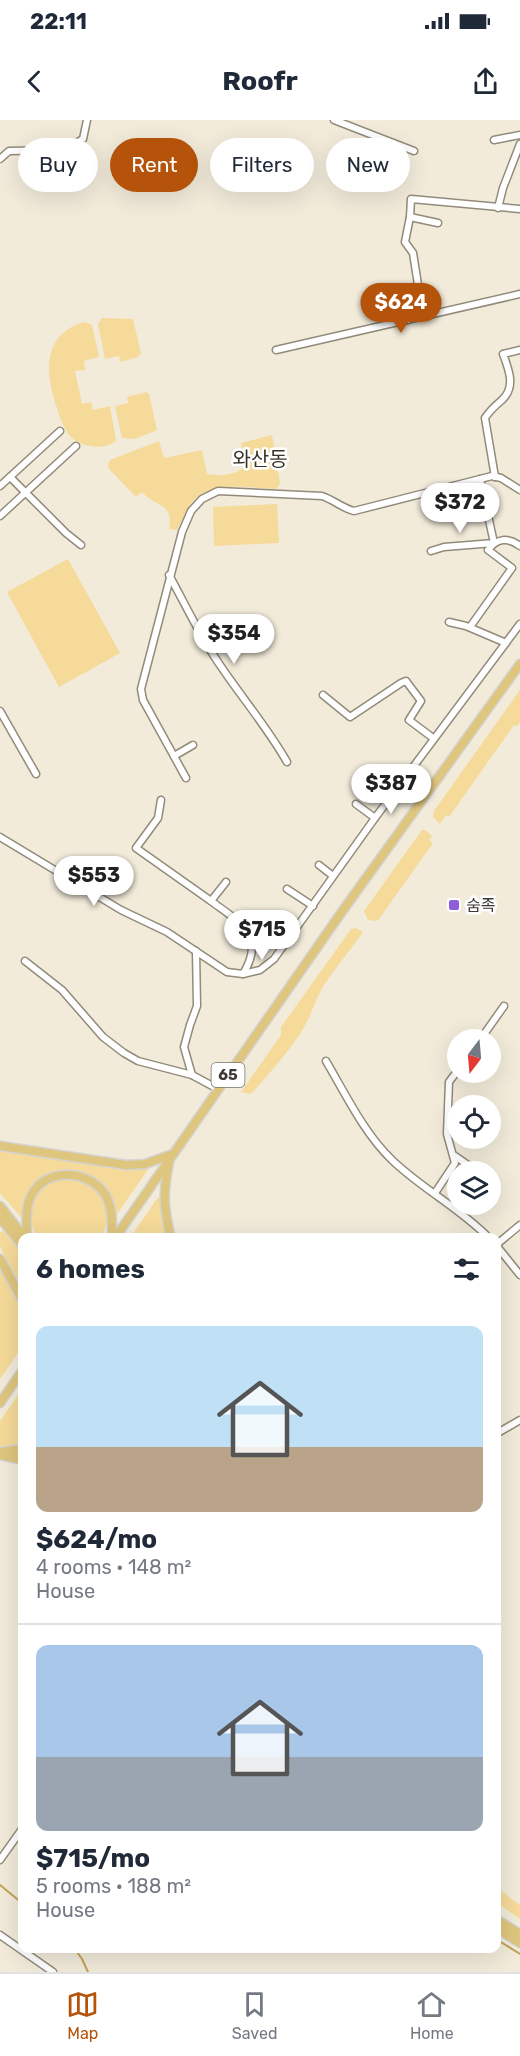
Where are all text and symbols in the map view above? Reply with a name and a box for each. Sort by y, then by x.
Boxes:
text: 22:11 [30,8,87,35]
icon: back [18,65,51,98]
text: Roofr [222,65,298,97]
icon: share [469,65,502,98]
chip: Buy [18,138,98,192]
chip: Rent [110,138,198,192]
chip: Filters [210,138,314,192]
chip: New [326,138,410,192]
pin: $624 [365,283,437,334]
text: $624 [375,290,427,314]
district label: 와산동 [232,447,288,471]
pin: $372 [424,483,496,534]
text: $372 [435,490,486,514]
pin: $354 [198,614,270,665]
text: $354 [207,621,261,645]
pin: $387 [355,764,427,815]
text: $387 [365,771,417,795]
pin: $553 [58,856,130,907]
text: $553 [68,863,120,887]
place label: 숨족 [466,896,495,915]
marker: 숨족 [447,898,461,912]
pin: $715 [226,910,298,961]
text: $715 [238,917,286,941]
north arrow [447,1029,501,1083]
map controls [447,1029,501,1215]
road number: 65 [212,1063,244,1087]
button: locate [447,1095,501,1149]
button: layers [447,1161,501,1215]
icon: filters [450,1253,483,1286]
text: 6 homes [36,1254,145,1285]
icon: home [206,1365,314,1473]
text: $624/mo [36,1524,157,1555]
text: 4 rooms · 148 m² [36,1555,191,1579]
text: House [36,1579,95,1603]
icon: home [206,1684,314,1792]
text: $715/mo [36,1843,150,1874]
text: 5 rooms · 188 m² [36,1874,191,1898]
text: House [36,1898,95,1922]
tab: Map [66,1988,99,2043]
tab: Saved [232,1988,277,2043]
tab: Home [410,1988,454,2043]

